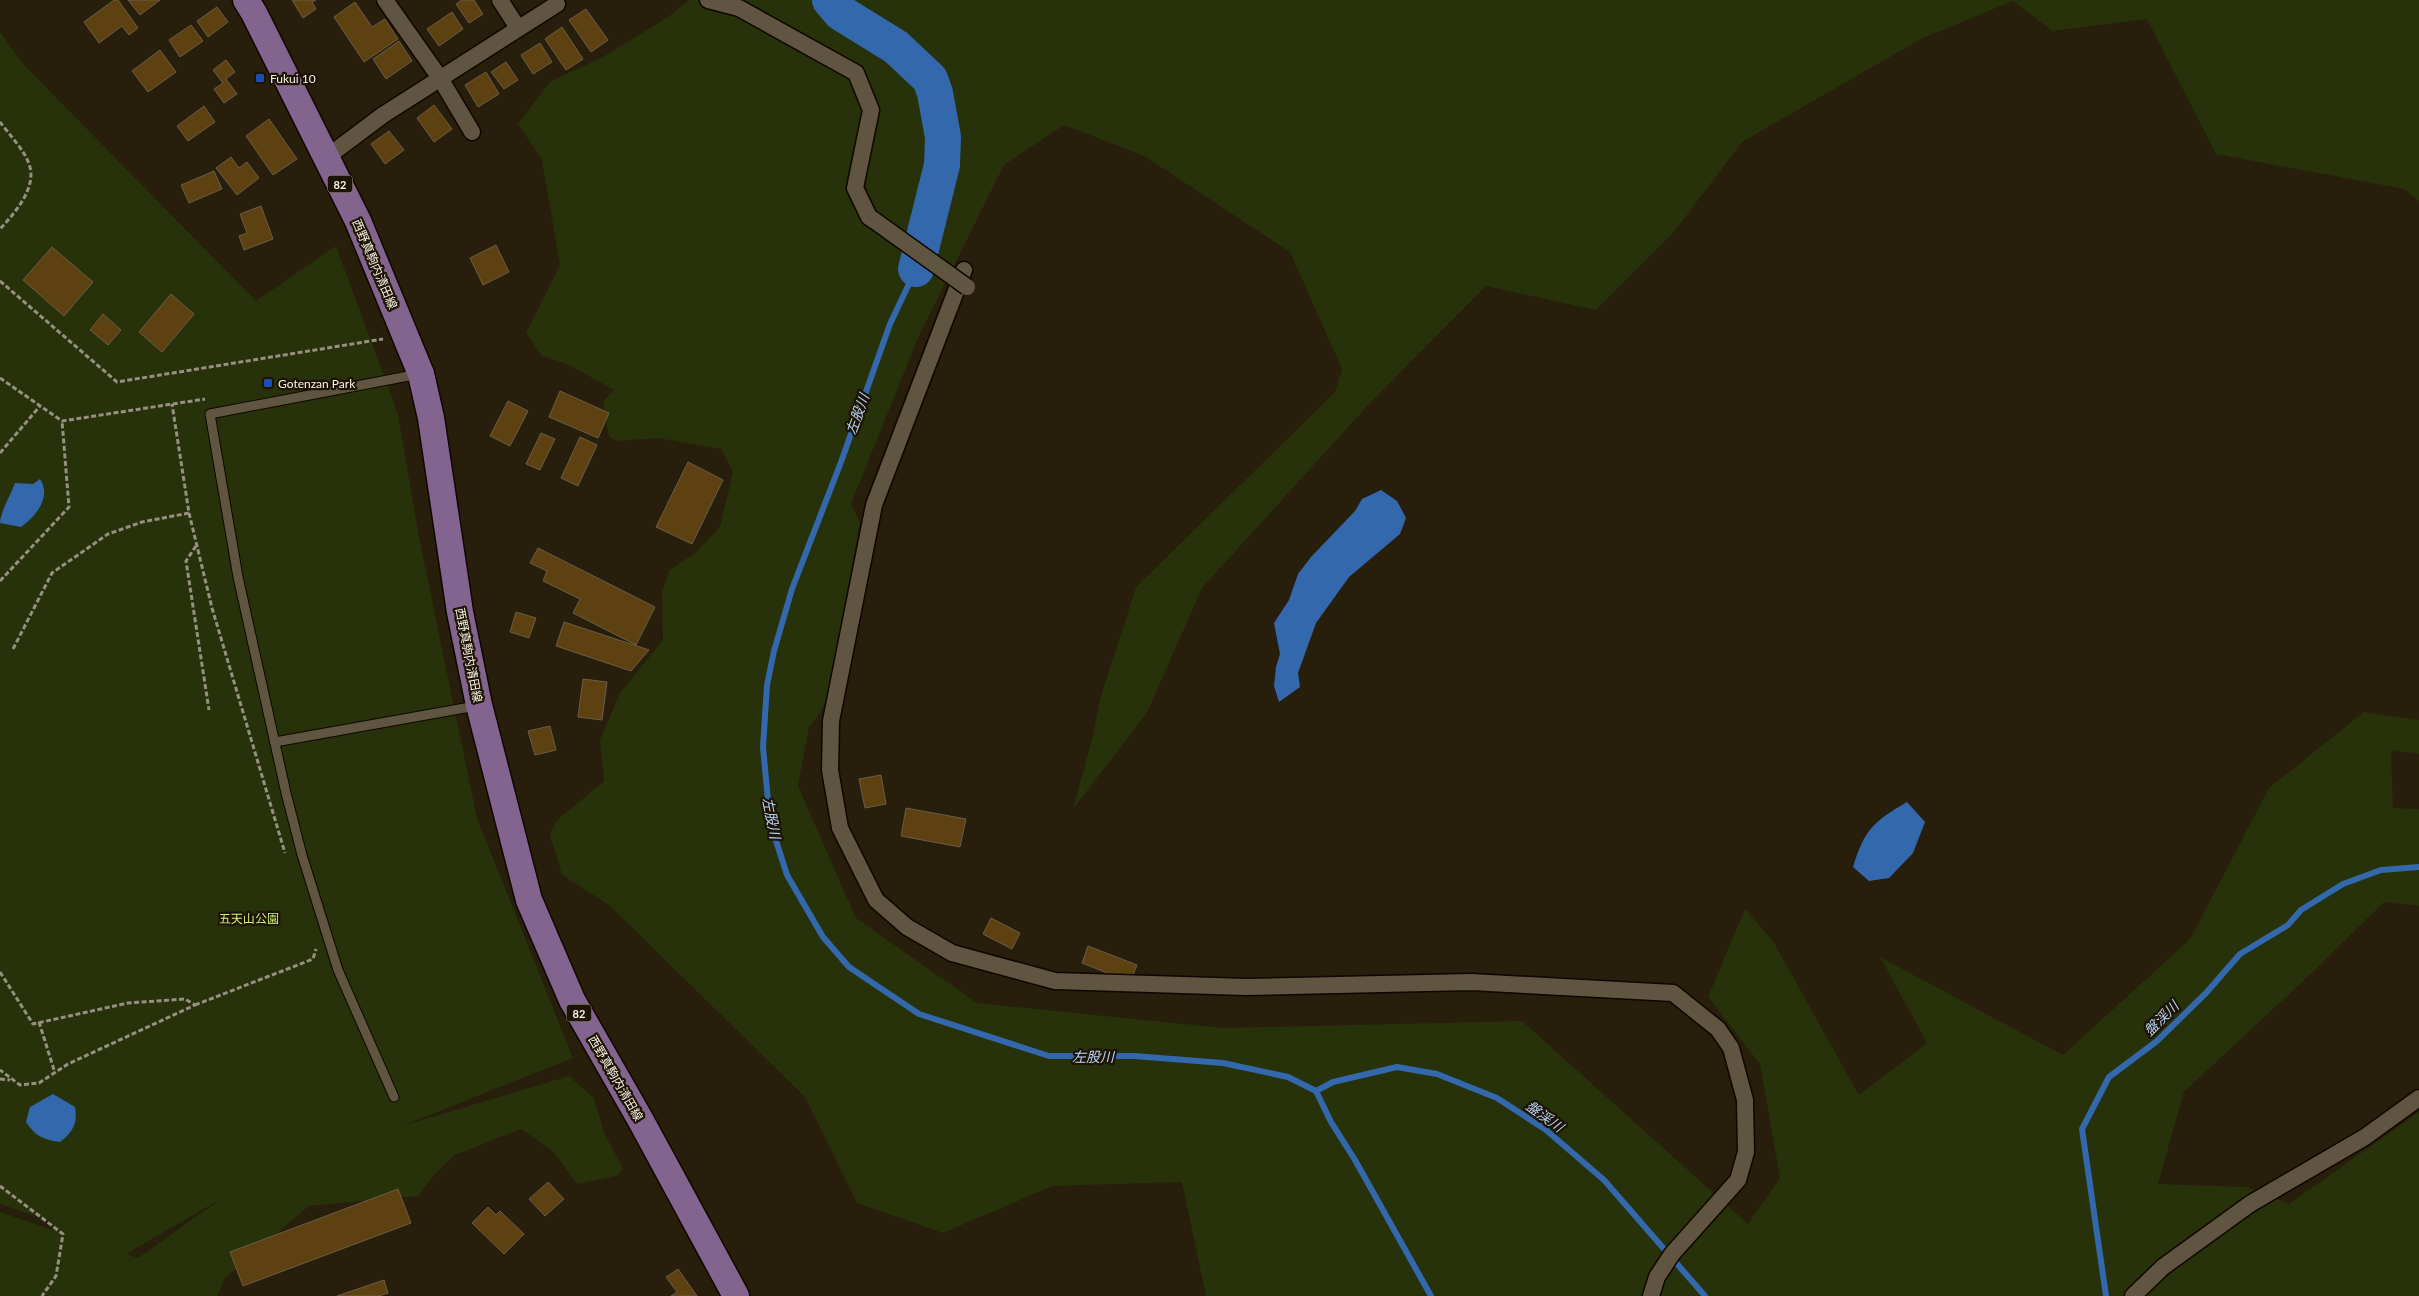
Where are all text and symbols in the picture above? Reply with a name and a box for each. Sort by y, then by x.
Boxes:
place label: Fukui 10 [270,71,316,86]
marker: Fukui 10 [254,72,266,84]
road number: 82 [328,175,352,192]
street label: 西野真駒内清田線 [349,217,401,311]
place label: Gotenzan Park [278,376,356,391]
marker: Gotenzan Park [262,377,274,389]
water label: 左股川 [842,389,873,437]
street label: 西野真駒内清田線 [452,606,486,704]
water label: 左股川 [760,796,785,842]
park label: 五天山公園 [219,911,279,926]
water label: 盤渓川 [2140,996,2183,1039]
road number: 82 [566,1004,592,1021]
street label: 西野真駒内清田線 [586,1033,646,1123]
water label: 左股川 [1072,1048,1116,1065]
water label: 盤渓川 [1523,1097,1569,1136]

